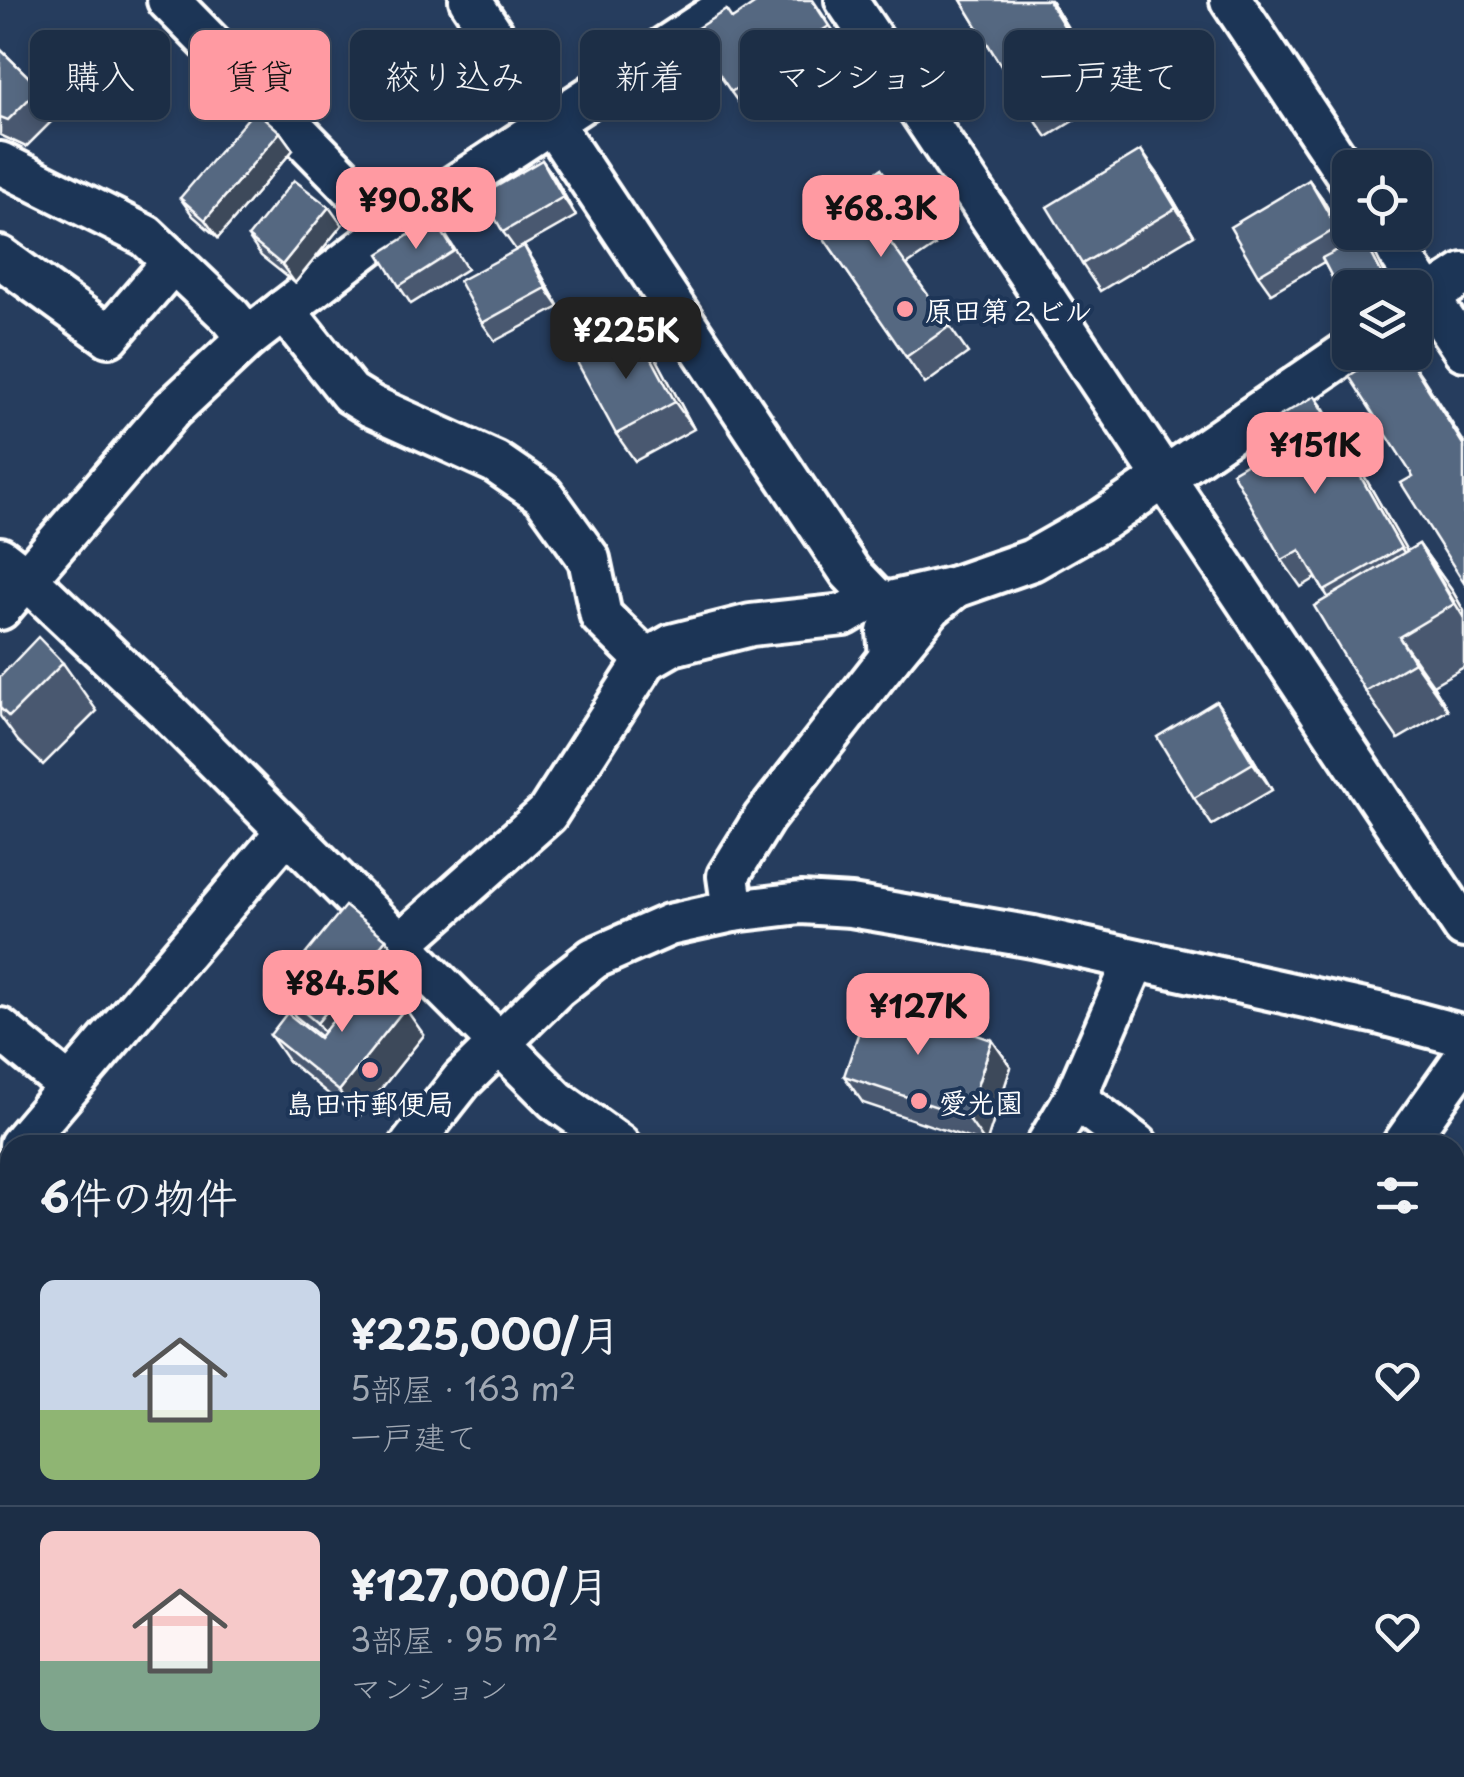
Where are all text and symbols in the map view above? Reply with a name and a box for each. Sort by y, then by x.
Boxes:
chip: 購入 [30,30,170,120]
chip: 賃貸 [190,30,330,120]
chip: 絞り込み [350,30,560,120]
chip: 新着 [580,30,720,120]
chip: マンション [740,30,984,120]
chip: 一戸建て [1004,30,1214,120]
map controls [1332,150,1432,370]
button: locate [1332,150,1432,250]
pin: ¥90.8K [335,167,497,252]
text: ¥90.8K [358,175,474,223]
pin: ¥68.3K [800,175,962,260]
text: ¥68.3K [824,183,938,231]
button: layers [1332,270,1432,370]
place label: 原田第２ビル [925,288,1092,331]
pin: ¥225K [556,297,696,382]
marker: 原田第２ビル [894,298,916,320]
text: ¥225K [572,305,680,353]
pin: ¥151K [1245,412,1385,497]
text: ¥151K [1269,420,1361,468]
pin: ¥84.5K [261,950,423,1035]
text: ¥84.5K [285,958,399,1006]
pin: ¥127K [848,973,988,1058]
text: ¥127K [868,981,968,1029]
marker: 島田市郵便局 [359,1059,381,1081]
place label: 愛光園 [939,1080,1023,1123]
place label: 島田市郵便局 [286,1081,454,1124]
marker: 愛光園 [908,1090,930,1112]
text: 6件の物件 [40,1164,238,1227]
icon: filters [1370,1168,1425,1223]
text: ¥225,000/月 [350,1301,620,1364]
icon: home [120,1320,240,1440]
icon: heart [1370,1353,1425,1408]
text: 5部屋 · 163 m² [350,1364,576,1412]
text: 一戸建て [350,1412,478,1460]
text: ¥127,000/月 [350,1552,609,1615]
icon: home [120,1571,240,1691]
icon: heart [1370,1604,1425,1659]
text: 3部屋 · 95 m² [350,1615,558,1663]
text: マンション [350,1663,509,1711]

